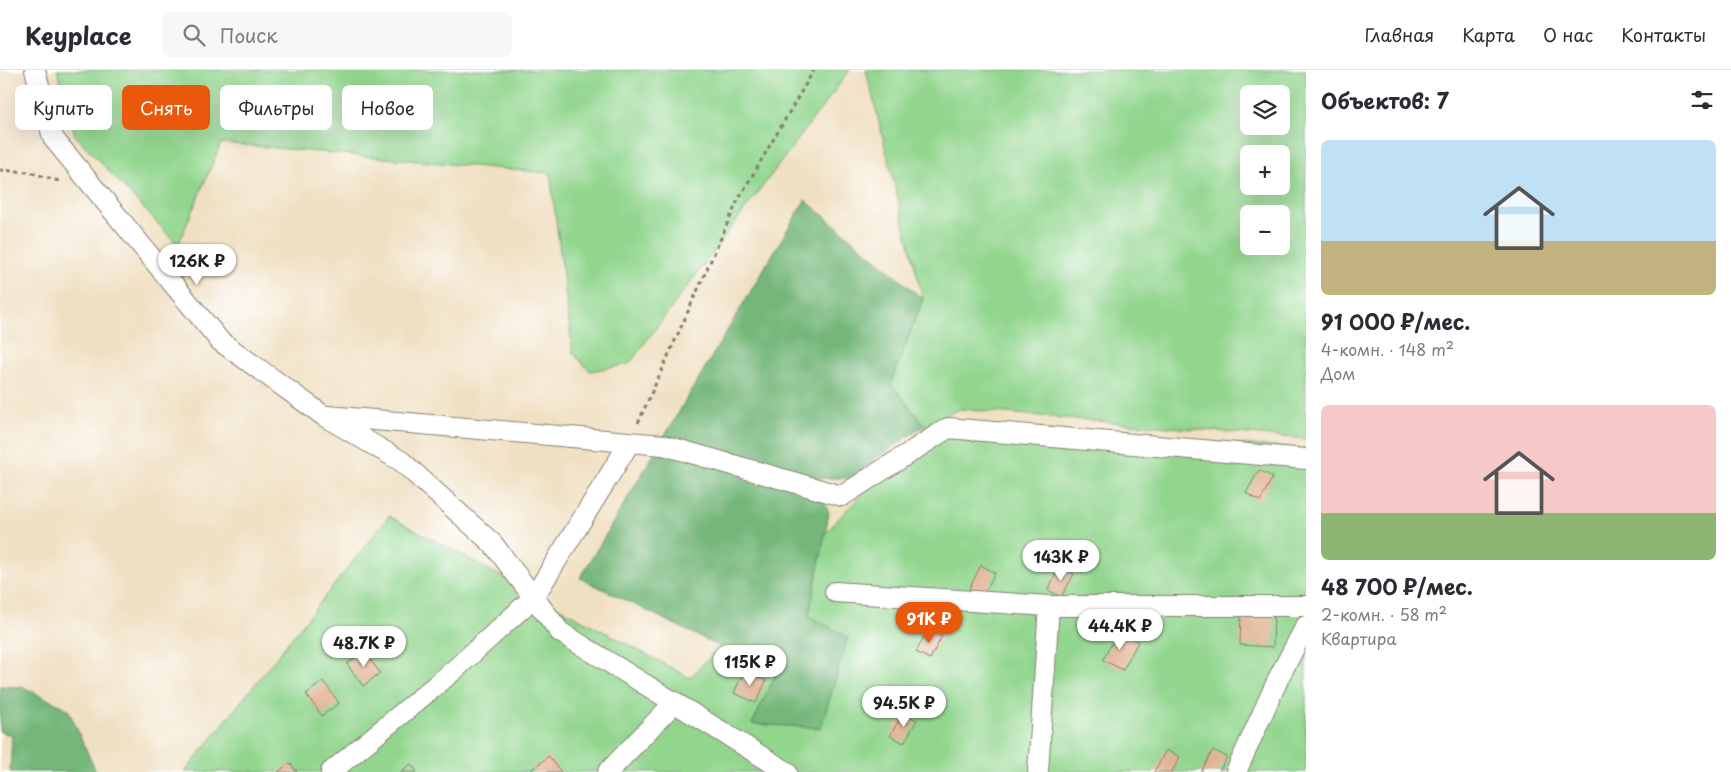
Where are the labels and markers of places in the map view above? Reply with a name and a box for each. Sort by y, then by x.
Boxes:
pin: 126K ₽ [156,244,238,286]
pin: 143K ₽ [1020,540,1102,582]
pin: 91K ₽ [894,602,964,644]
pin: 44.4K ₽ [1074,608,1166,651]
pin: 48.7K ₽ [318,626,410,668]
pin: 115K ₽ [709,644,791,687]
pin: 94.5K ₽ [858,686,950,728]

